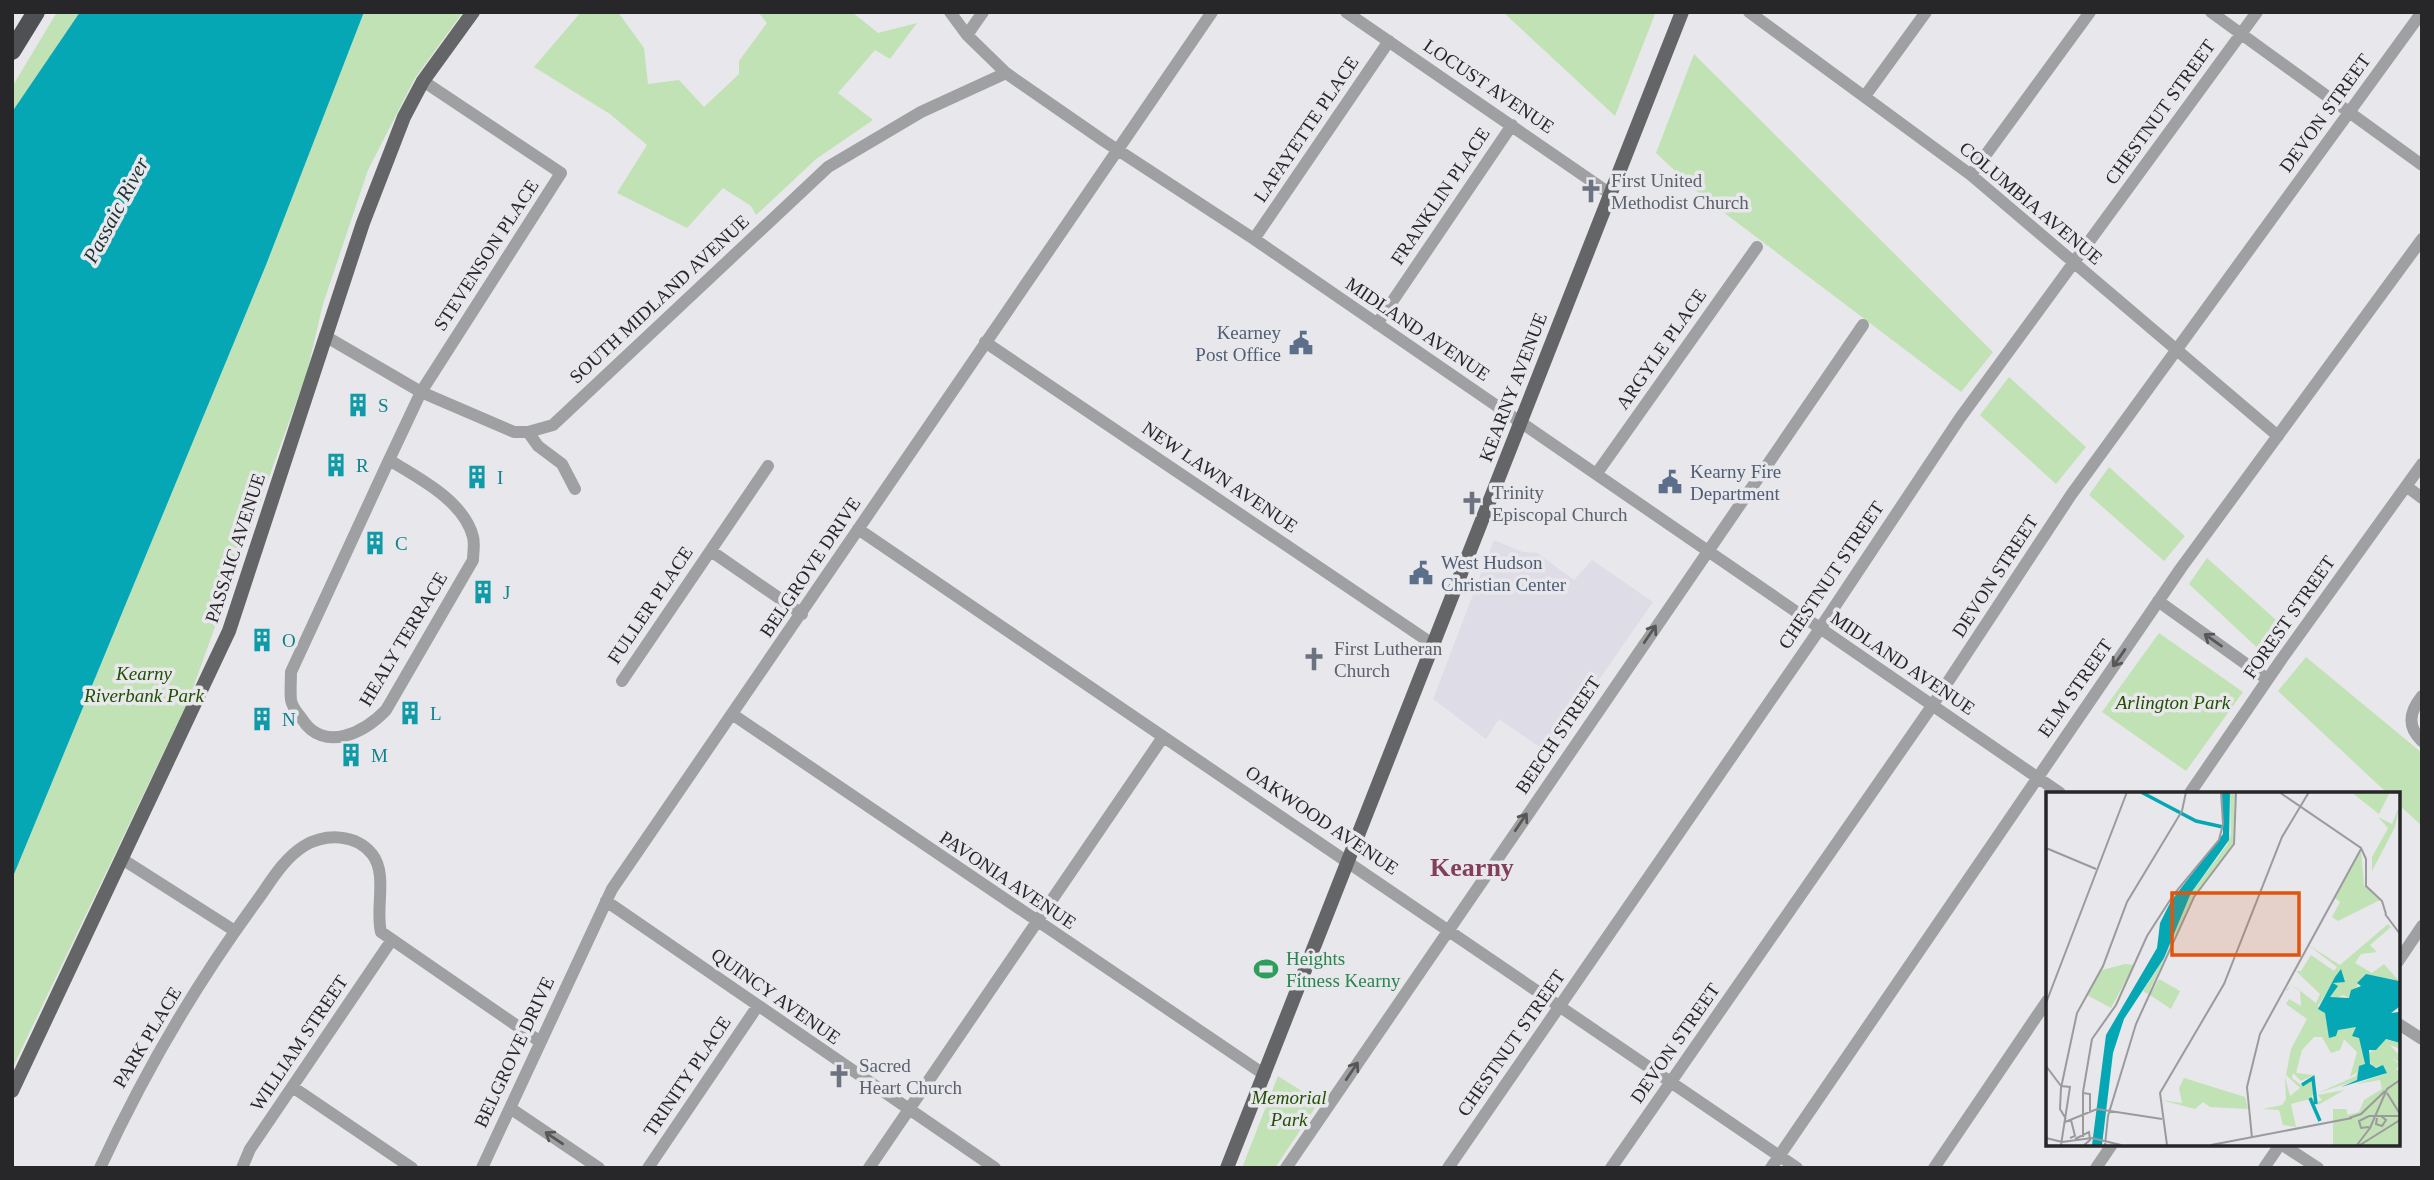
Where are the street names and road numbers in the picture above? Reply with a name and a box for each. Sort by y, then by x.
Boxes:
street label: LOCUST AVENUE [1420,35,1558,137]
street label: CHESTNUT STREET [2101,35,2220,188]
street label: DEVON STREET [2275,50,2375,176]
street label: LAFAYETTE PLACE [1249,52,1363,206]
street label: FRANKLIN PLACE [1386,123,1494,269]
street label: COLUMBIA AVENUE [1955,137,2107,269]
street label: STEVENSON PLACE [429,176,543,334]
street label: SOUTH MIDLAND AVENUE [565,210,753,388]
street label: MIDLAND AVENUE [1342,273,1494,385]
street label: ARGYLE PLACE [1612,285,1710,413]
street label: KEARNY AVENUE [1475,310,1551,464]
street label: NEW LAWN AVENUE [1138,417,1302,537]
street label: PASSAIC AVENUE [201,471,269,625]
street label: BELGROVE DRIVE [755,493,865,641]
street label: CHESTNUT STREET [1774,497,1888,653]
street label: DEVON STREET [1948,511,2042,641]
street label: FULLER PLACE [603,542,697,668]
street label: FOREST STREET [2239,551,2339,682]
street label: HEALY TERRACE [355,568,451,710]
street label: MIDLAND AVENUE [1827,607,1979,719]
street label: ELM STREET [2034,635,2117,741]
street label: BEECH STREET [1511,672,1605,798]
street label: OAKWOOD AVENUE [1242,761,1402,879]
street label: PAVONIA AVENUE [936,827,1080,933]
street label: QUINCY AVENUE [708,944,844,1048]
street label: CHESTNUT STREET [1453,966,1570,1120]
street label: WILLIAM STREET [246,971,352,1115]
street label: BELGROVE DRIVE [470,973,558,1131]
street label: DEVON STREET [1626,979,1724,1107]
street label: PARK PLACE [109,983,185,1091]
street label: TRINITY PLACE [639,1012,735,1140]

